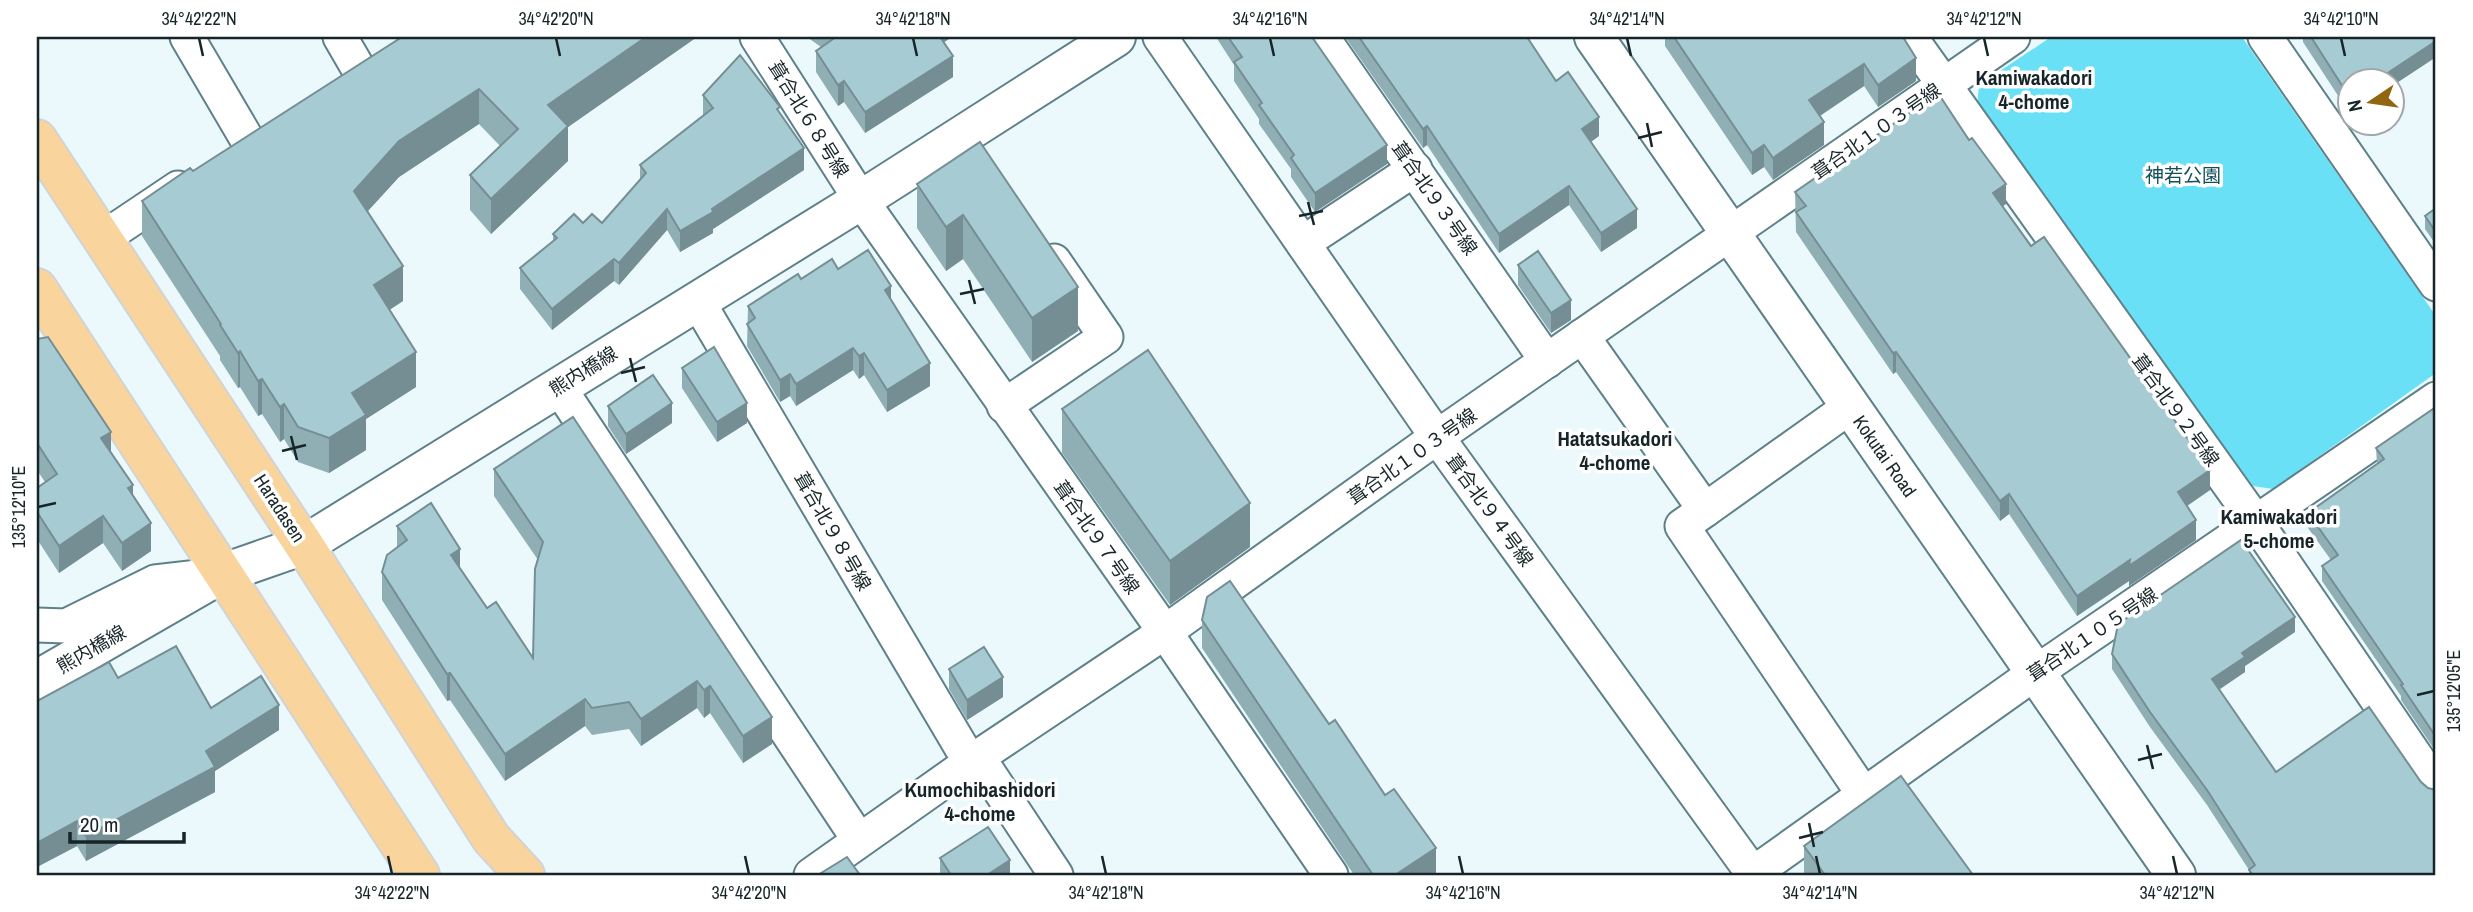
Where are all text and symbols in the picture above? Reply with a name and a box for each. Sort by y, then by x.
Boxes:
text: 34°42'22"N [161,6,237,31]
text: 34°42'20"N [518,6,594,31]
text: 34°42'18"N [875,6,951,31]
text: 34°42'16"N [1232,6,1308,31]
text: 34°42'14"N [1589,6,1665,31]
text: 34°42'12"N [1946,6,2022,31]
text: 34°42'10"N [2303,6,2379,31]
street label: 葺合北６８号線 [763,56,855,182]
district label: Kamiwakadori 4-chome [1976,63,2092,116]
north arrow [2336,66,2406,136]
street label: 葺合北１０３号線 [1806,77,1946,185]
text: N [2341,97,2368,114]
street label: 葺合北９３号線 [1386,136,1484,260]
park label: 神若公園 [2145,162,2221,188]
street label: 熊内橋線 [544,340,622,402]
street label: 葺合北９２号線 [2126,349,2226,471]
street label: 葺合北１０３号線 [1342,402,1482,510]
street label: Kokutai Road [1847,410,1923,502]
district label: Hatatsukadori 4-chome [1558,424,1672,477]
street label: 葺合北９４号線 [1440,449,1540,571]
text: 135°12'10"E [6,466,31,548]
street label: 葺合北９８号線 [788,467,878,595]
street label: Haradasen [248,469,312,547]
street label: 葺合北９７号線 [1048,475,1146,599]
district label: Kamiwakadori 5-chome [2221,502,2337,555]
street label: 葺合北１０５号線 [2022,581,2162,687]
street label: 熊内橋線 [52,619,130,679]
text: 135°12'05"E [2441,650,2466,732]
district label: Kumochibashidori 4-chome [904,775,1056,828]
scale bar [70,800,184,844]
text: 20 m [80,810,118,839]
text: 34°42'22"N [354,880,430,905]
text: 34°42'20"N [711,880,787,905]
text: 34°42'18"N [1068,880,1144,905]
text: 34°42'16"N [1425,880,1501,905]
text: 34°42'14"N [1782,880,1858,905]
text: 34°42'12"N [2139,880,2215,905]

